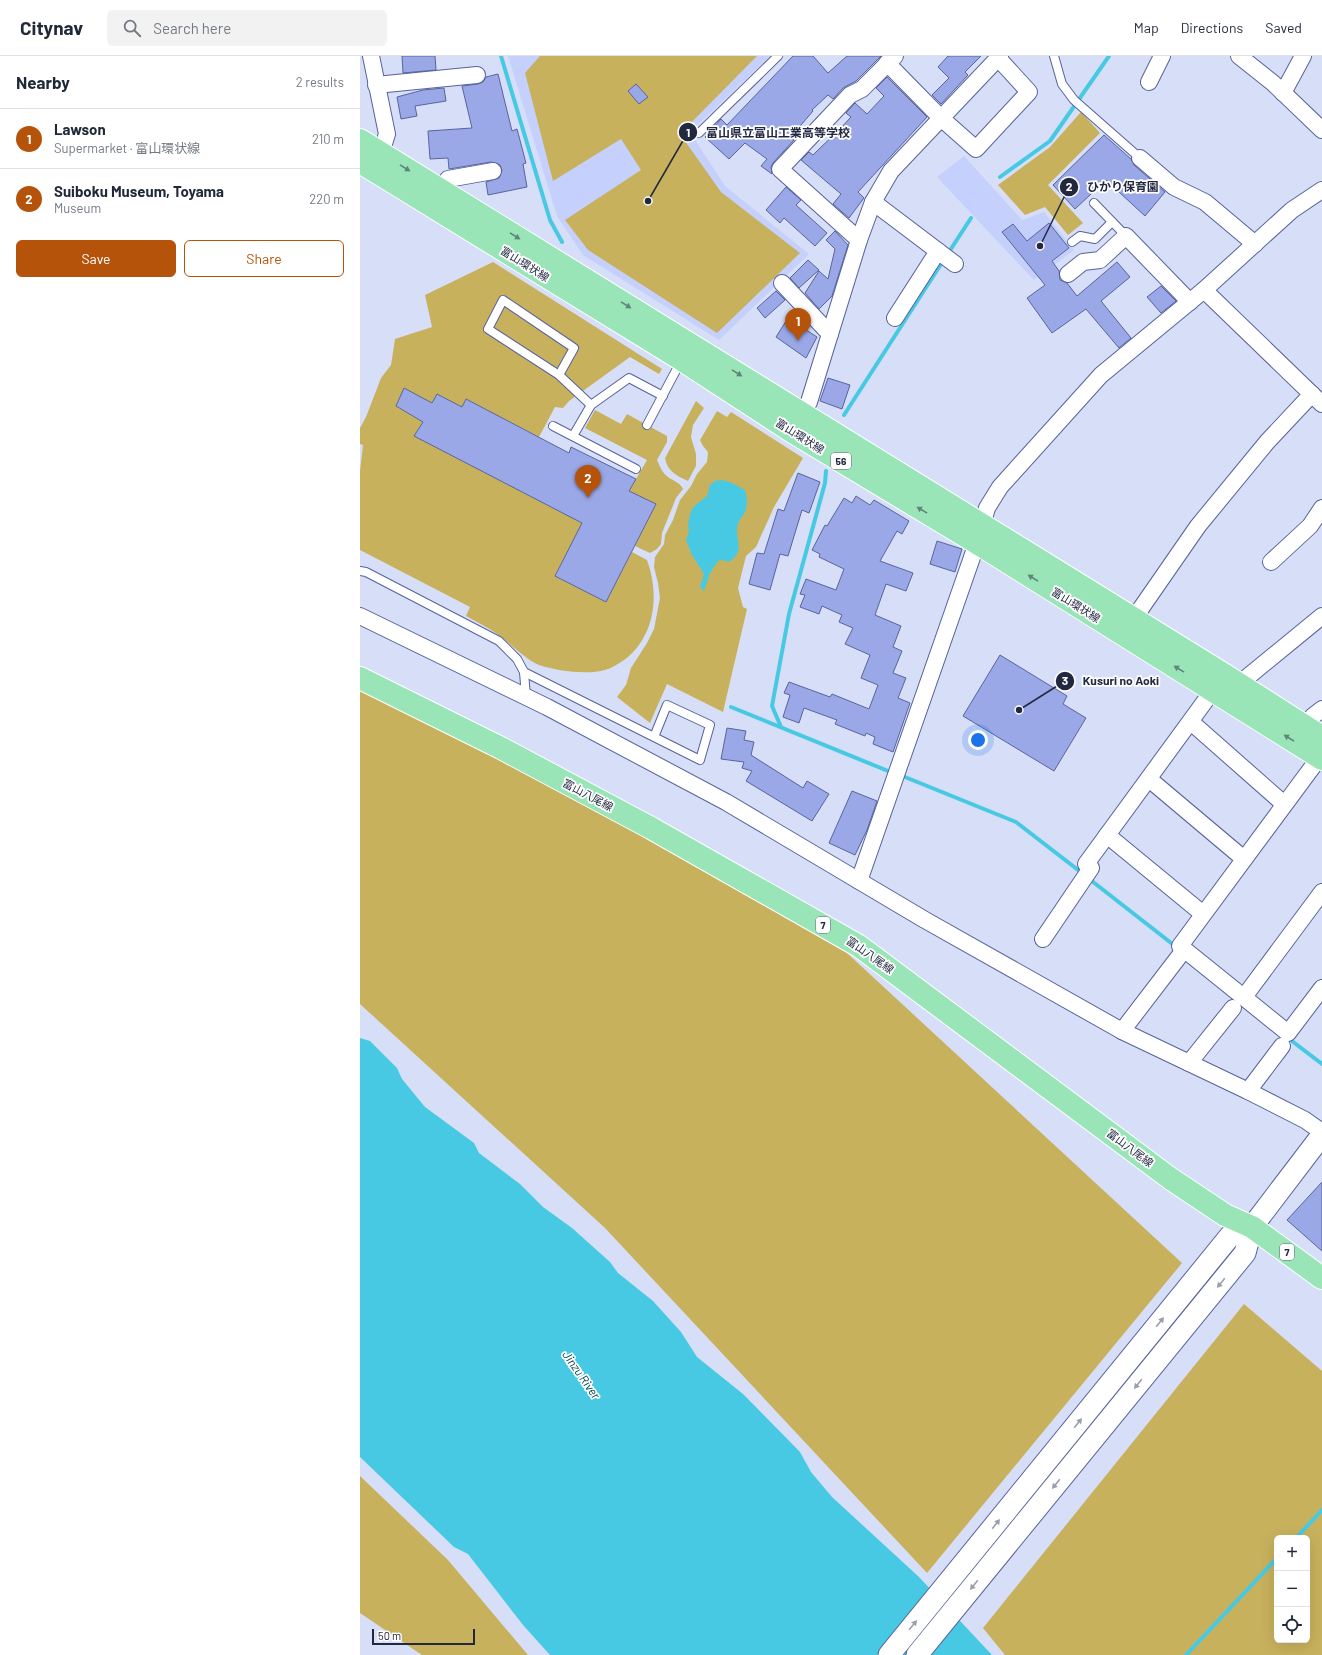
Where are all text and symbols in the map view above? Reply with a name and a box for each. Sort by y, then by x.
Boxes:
search box [107,10,387,46]
text: Citynav [20,16,83,39]
icon: search [121,17,143,39]
text: Search here [153,19,231,37]
text: Map [1134,19,1159,36]
text: Directions [1181,19,1243,36]
text: Saved [1265,19,1302,36]
text: Nearby [16,72,70,92]
text: 2 results [296,74,344,90]
text: Lawson [54,120,106,138]
callout: 富山県立富山工業高等学校 [678,120,858,144]
text: 1 [686,125,690,139]
text: 富山県立富山工業高等学校 [706,125,850,139]
text: 1 [27,131,31,147]
text: 210 m [312,131,344,147]
text: Supermarket · 富山環状線 [54,140,200,156]
one-way arrow [400,164,410,172]
callout: ひかり保育園 [1059,175,1167,199]
text: 2 [1066,179,1073,193]
text: ひかり保育園 [1087,179,1159,193]
text: Suiboku Museum, Toyama [54,182,224,200]
text: 2 [25,191,33,207]
text: 220 m [309,191,344,207]
text: Museum [54,200,101,216]
one-way arrow [510,233,521,240]
button: Save [16,240,176,277]
button: Share [184,240,344,277]
street label: 富山環状線 [498,243,552,284]
one-way arrow [621,301,631,309]
pin: 1 [785,308,811,341]
one-way arrow [731,370,743,377]
street label: 富山環状線 [773,415,827,456]
road number: 56 [831,453,851,469]
pin: 2 [575,465,601,498]
one-way arrow [916,507,928,514]
one-way arrow [1027,575,1039,582]
street label: 富山環状線 [1049,584,1103,625]
one-way arrow [1173,666,1185,673]
callout: Kusuri no Aoki [1055,669,1167,693]
text: 3 [1062,673,1068,687]
text: Kusuri no Aoki [1083,673,1159,687]
your location [968,730,988,750]
one-way arrow [1284,734,1294,742]
street label: 富山八尾線 [561,776,616,813]
road number: 7 [816,917,830,933]
street label: 富山八尾線 [844,933,897,976]
street label: 富山八尾線 [1104,1126,1156,1169]
road number: 7 [1280,1244,1294,1260]
one-way arrow [1216,1278,1225,1288]
one-way arrow [1155,1317,1164,1328]
water label: Jinzu River [560,1348,604,1402]
one-way arrow [1134,1378,1143,1389]
one-way arrow [1073,1418,1082,1429]
one-way arrow [1052,1479,1060,1490]
one-way arrow [991,1519,1000,1529]
map controls [1274,1535,1310,1643]
button: + [1274,1535,1310,1571]
button: − [1274,1571,1310,1607]
one-way arrow [969,1580,978,1591]
button: locate [1274,1607,1310,1643]
one-way arrow [909,1619,918,1630]
scale bar [372,1627,475,1646]
text: 50 m [378,1629,401,1642]

